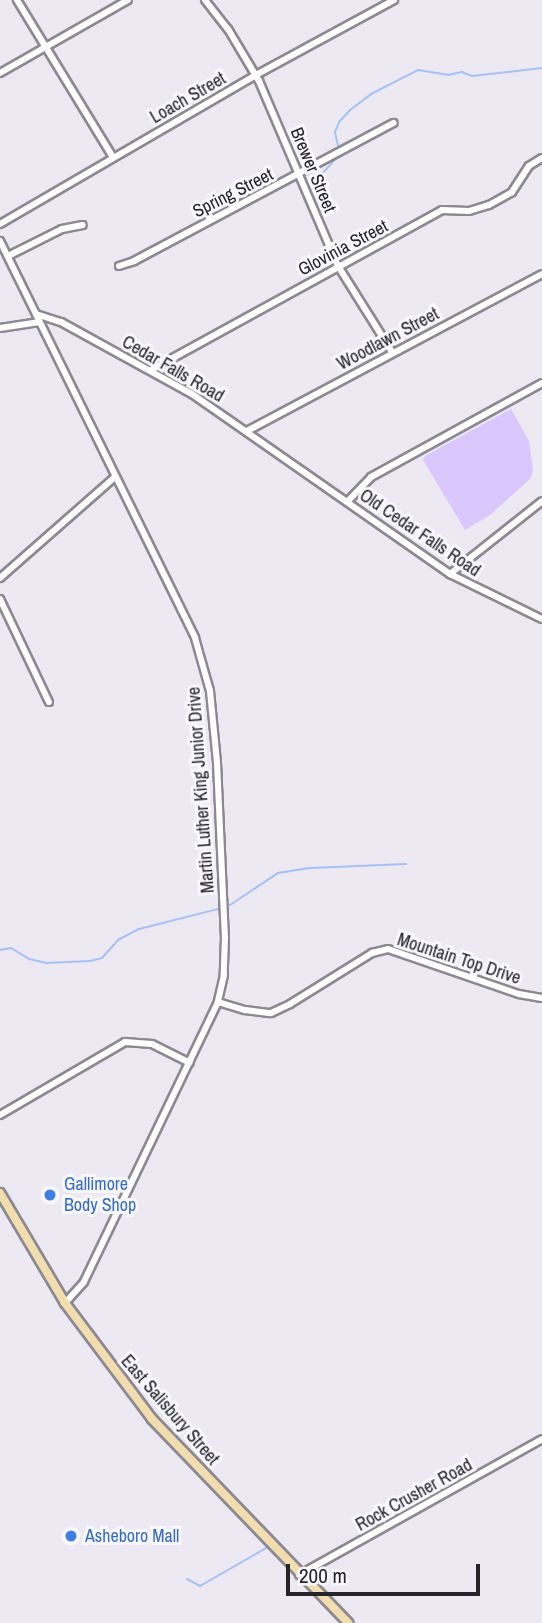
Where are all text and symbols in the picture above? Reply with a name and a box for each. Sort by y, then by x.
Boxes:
street label: Loach Street [146,68,230,128]
street label: Brewer Street [285,124,341,216]
street label: Spring Street [189,164,277,222]
street label: Glovinia Street [294,215,392,281]
street label: Woodlawn Street [333,303,443,375]
street label: Cedar Falls Road [118,331,228,407]
street label: Old Cedar Falls Road [355,485,485,581]
street label: Martin Luther King Junior Drive [183,686,219,894]
street label: Mountain Top Drive [394,929,524,989]
place label: Gallimore Body Shop [64,1174,136,1216]
marker: Gallimore Body Shop [42,1187,58,1203]
street label: East Salisbury Street [116,1351,224,1469]
street label: Rock Crusher Road [352,1454,476,1536]
place label: Asheboro Mall [85,1525,179,1547]
marker: Asheboro Mall [63,1528,79,1544]
scale bar [290,1550,484,1594]
text: 200 m [299,1561,347,1590]

